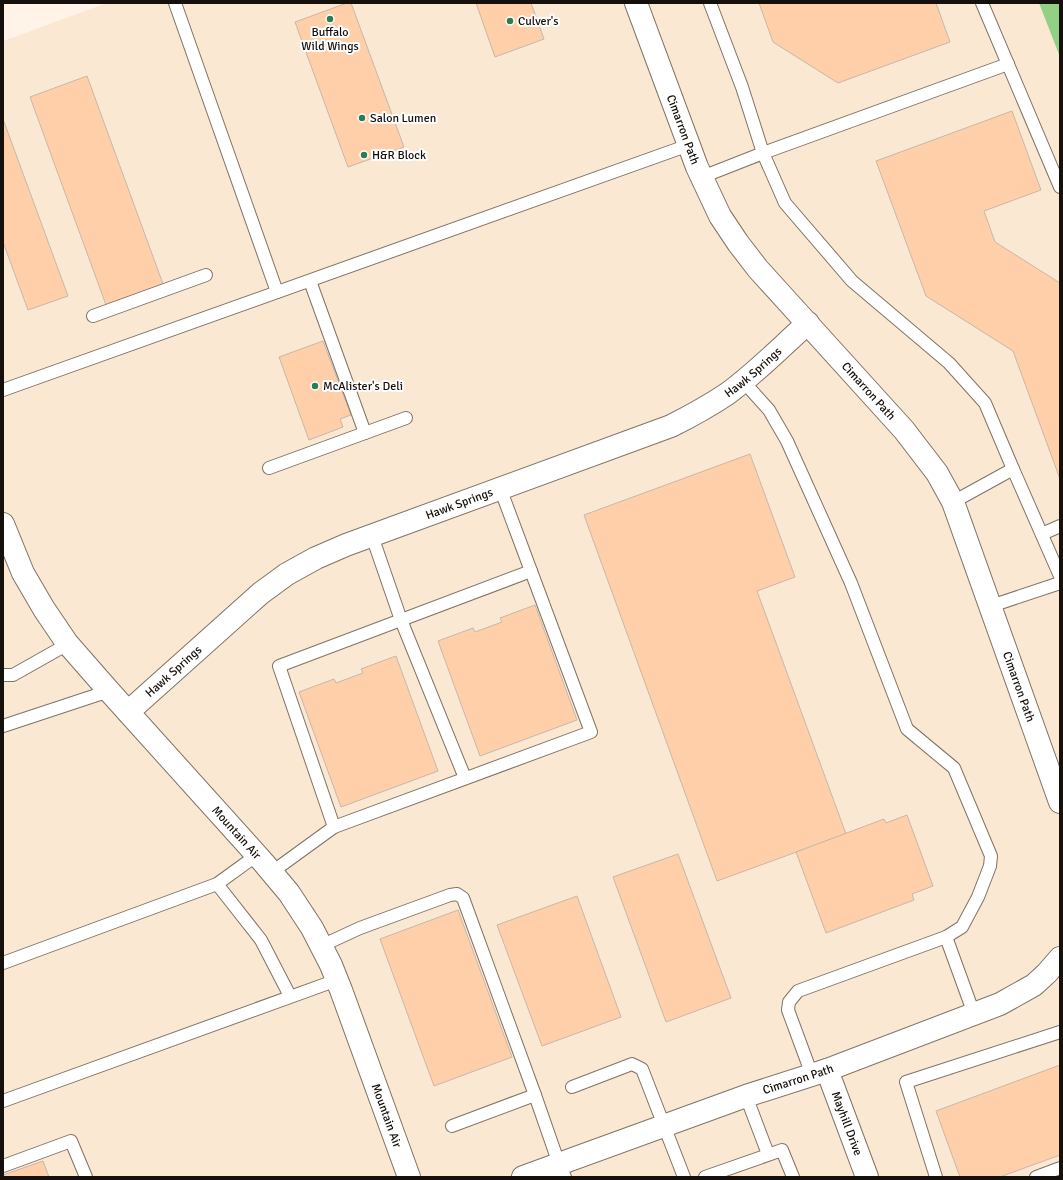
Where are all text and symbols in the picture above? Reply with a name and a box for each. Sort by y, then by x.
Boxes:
marker: Buffalo Wild Wings [325,14,335,24]
place label: Culver's [518,14,559,29]
marker: Culver's [505,16,515,26]
place label: Buffalo Wild Wings [301,25,359,54]
street label: Cimarron Path [663,92,703,167]
place label: Salon Lumen [370,111,436,126]
marker: Salon Lumen [357,113,367,123]
place label: H&R Block [372,148,426,163]
marker: H&R Block [359,150,369,160]
street label: Hawk Springs [721,344,785,401]
street label: Cimarron Path [838,359,899,423]
place label: McAlister's Deli [323,379,403,394]
marker: McAlister's Deli [310,381,320,391]
street label: Hawk Springs [423,484,495,523]
street label: Hawk Springs [142,642,205,700]
street label: Cimarron Path [999,649,1038,724]
street label: Mountain Air [209,803,265,863]
street label: Cimarron Path [761,1061,836,1098]
street label: Mountain Air [368,1082,405,1150]
street label: Mayhill Drive [828,1089,866,1158]

